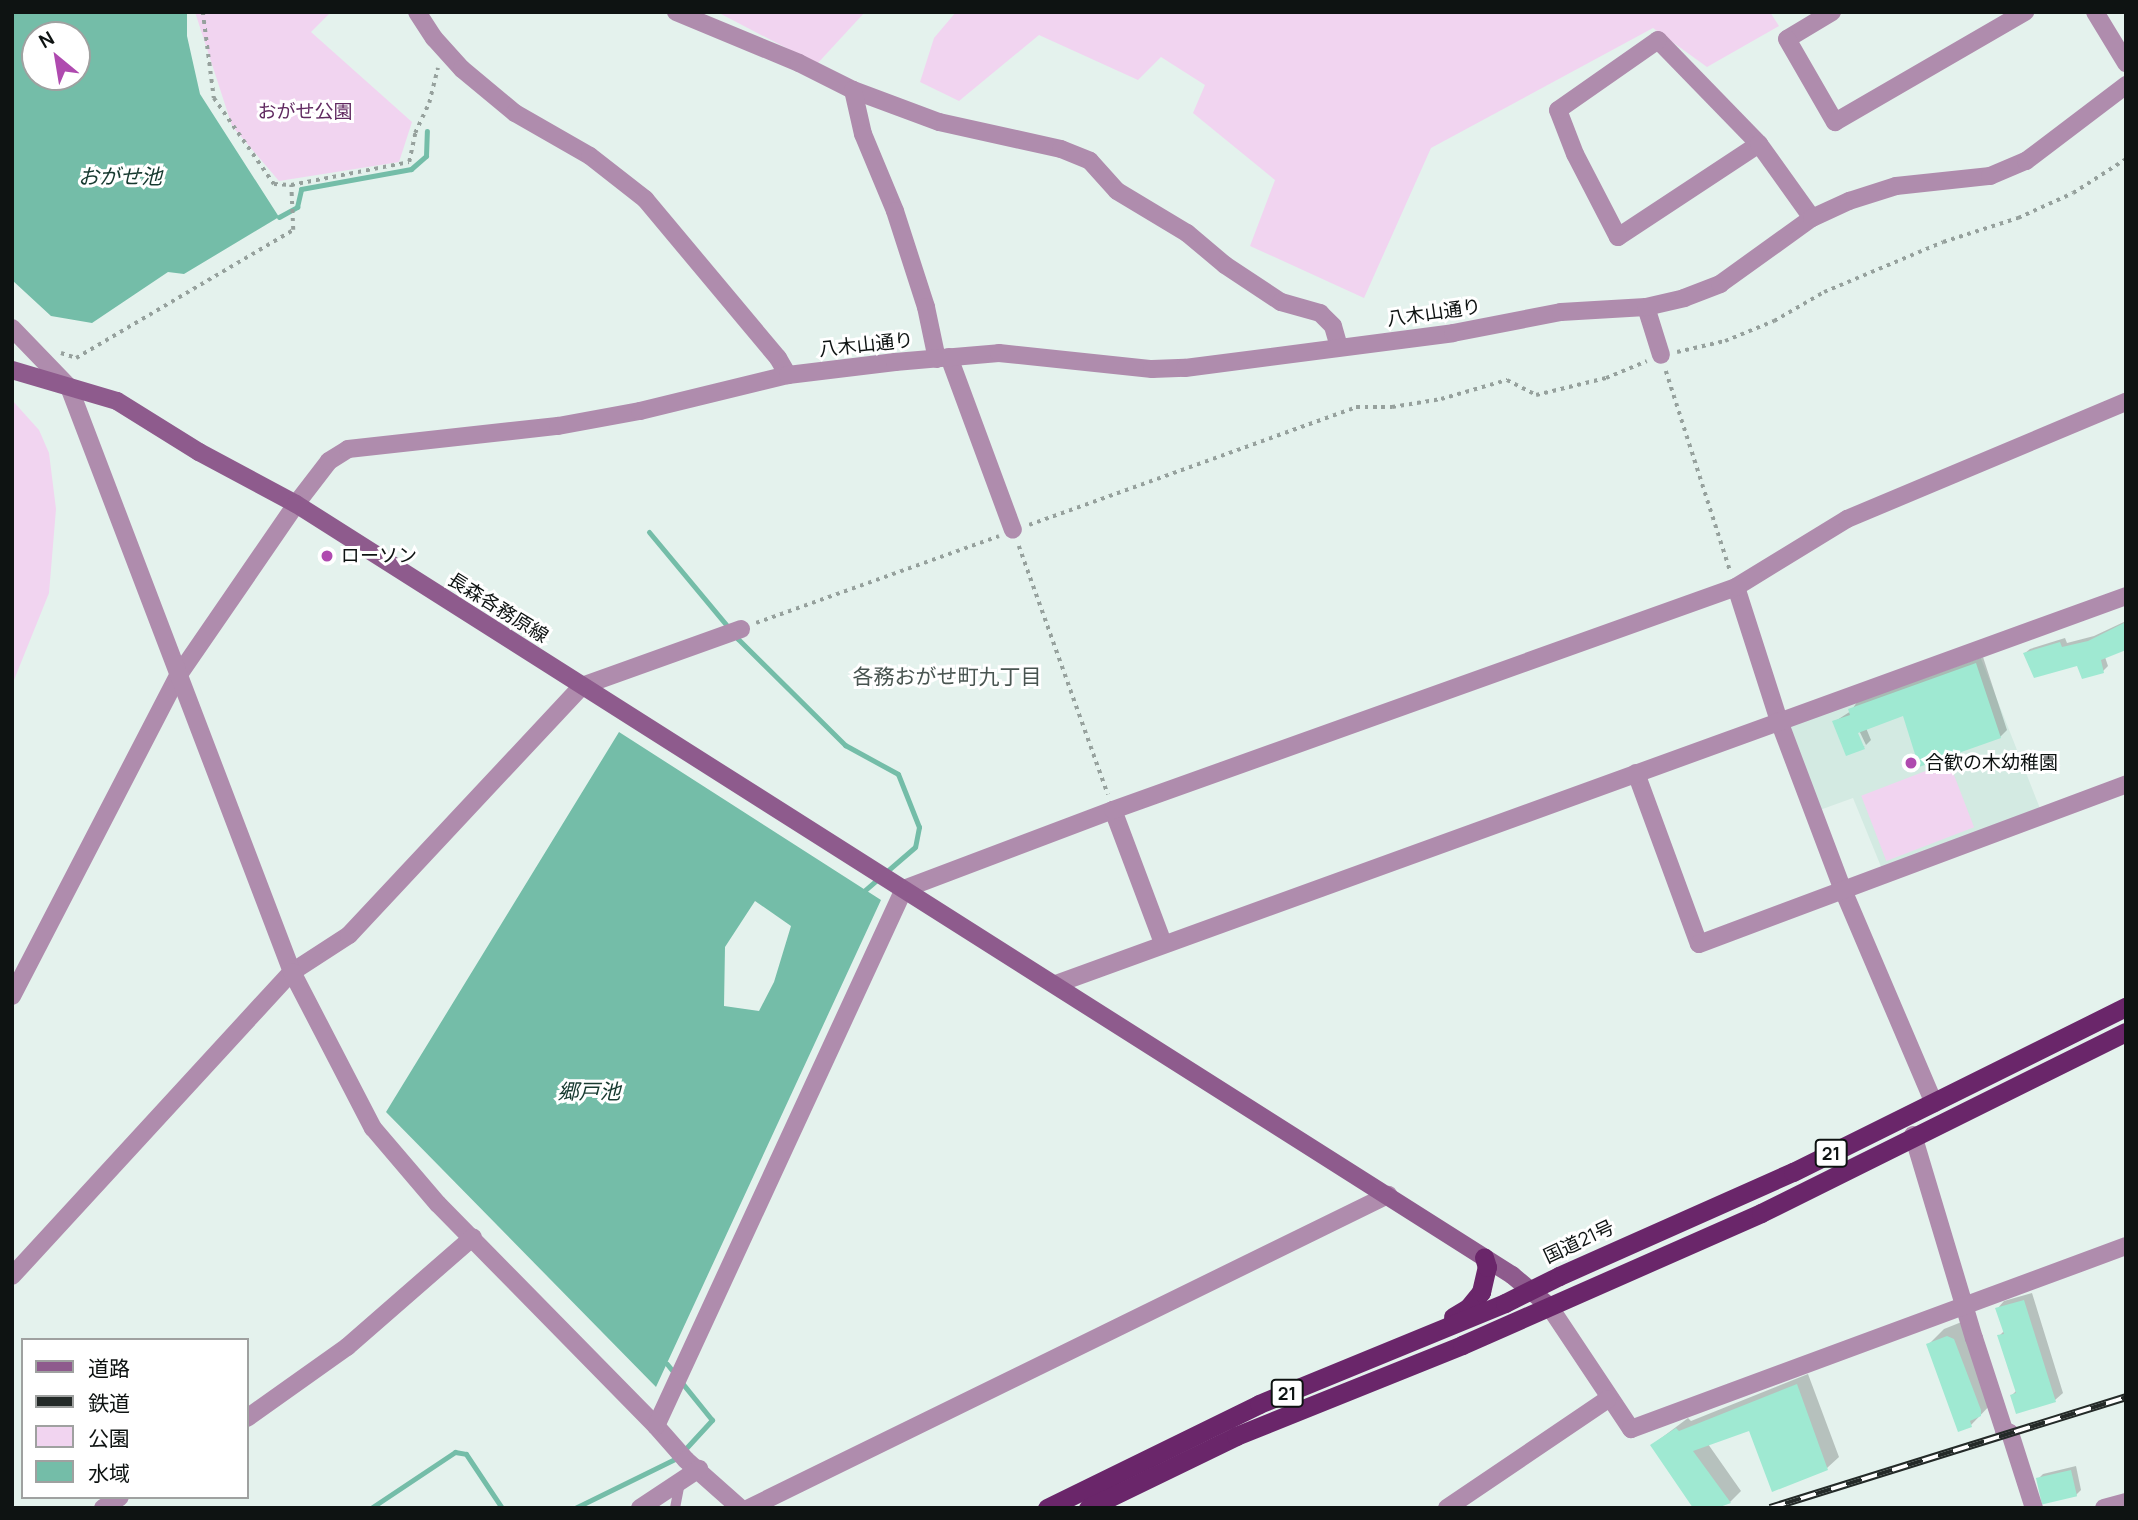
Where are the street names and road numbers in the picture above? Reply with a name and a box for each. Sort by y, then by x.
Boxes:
street label: 八木山通り [1385,295,1483,331]
street label: 八木山通り [818,329,914,361]
street label: 長森各務原線 [444,568,552,648]
road number: 21 [1814,1138,1848,1168]
street label: 国道21号 [1540,1216,1618,1268]
road number: 21 [1270,1378,1304,1408]

